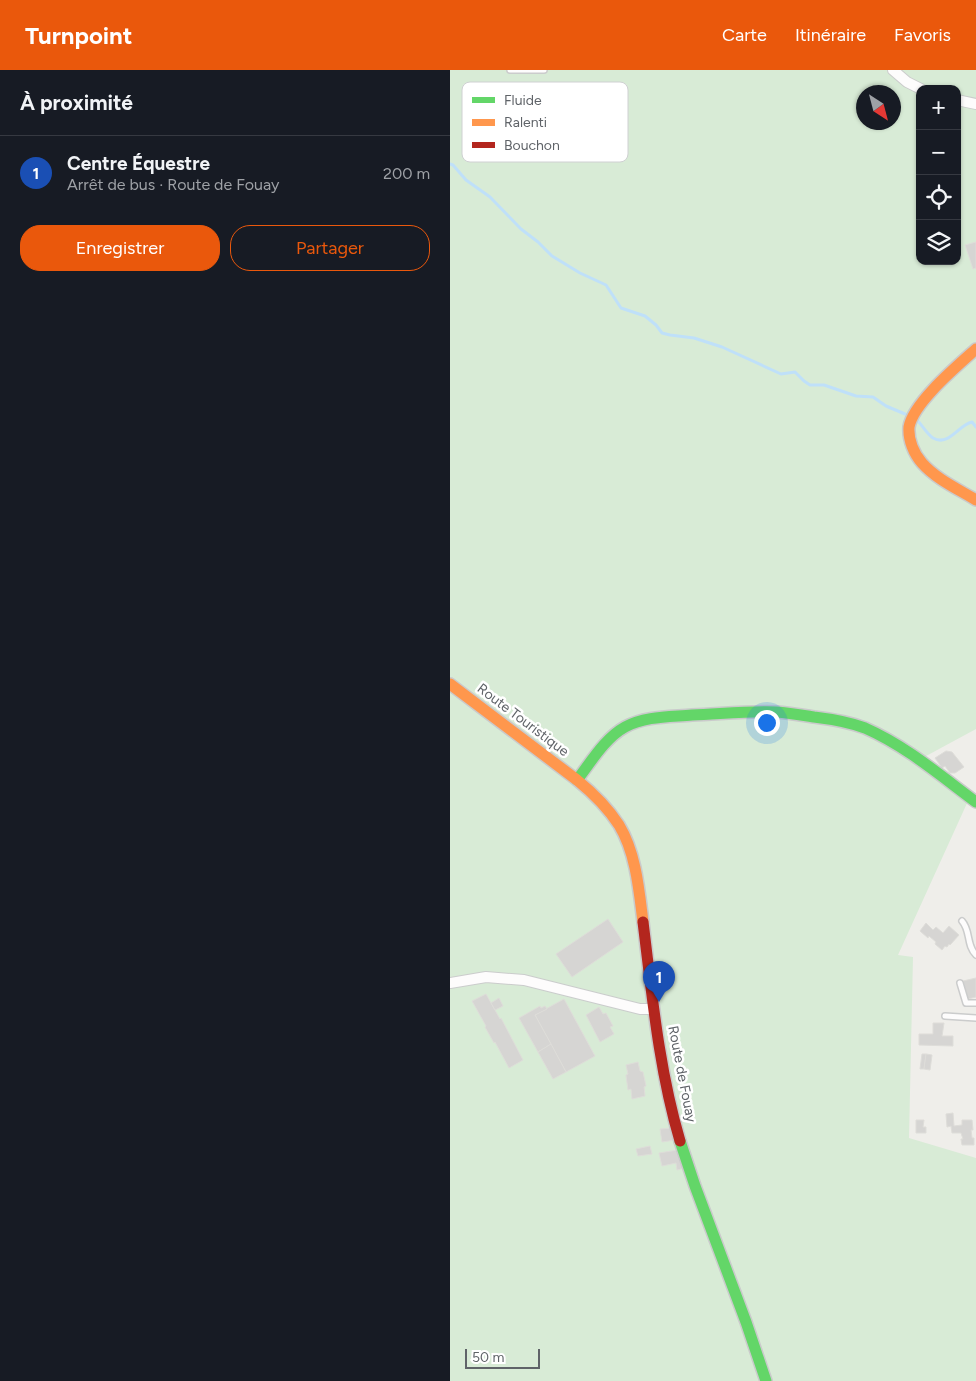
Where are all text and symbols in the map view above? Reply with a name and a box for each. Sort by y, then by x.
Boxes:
text: Turnpoint [25,21,132,50]
text: Carte [722,24,767,46]
text: Itinéraire [795,24,866,46]
text: Favoris [894,24,951,46]
legend [462,82,628,162]
north arrow [856,85,901,130]
map controls [916,85,961,265]
button: + [916,85,961,130]
text: À proximité [20,90,133,115]
text: Fluide [504,92,542,109]
text: Ralenti [504,114,547,131]
button: − [916,130,961,175]
text: Bouchon [504,137,560,154]
text: Centre Équestre [67,152,210,175]
text: 1 [33,164,39,183]
text: 200 m [383,164,430,183]
text: Arrêt de bus · Route de Fouay [67,175,279,194]
button: locate [916,175,961,220]
button: layers [916,220,961,265]
button: Enregistrer [20,225,220,271]
button: Partager [230,225,430,271]
street label: Route Touristique [474,680,572,760]
your location [754,710,780,736]
pin: 1 [643,961,675,1002]
street label: Route de Fouay [664,1024,700,1124]
scale bar [465,1346,540,1369]
text: 50 m [472,1349,504,1366]

